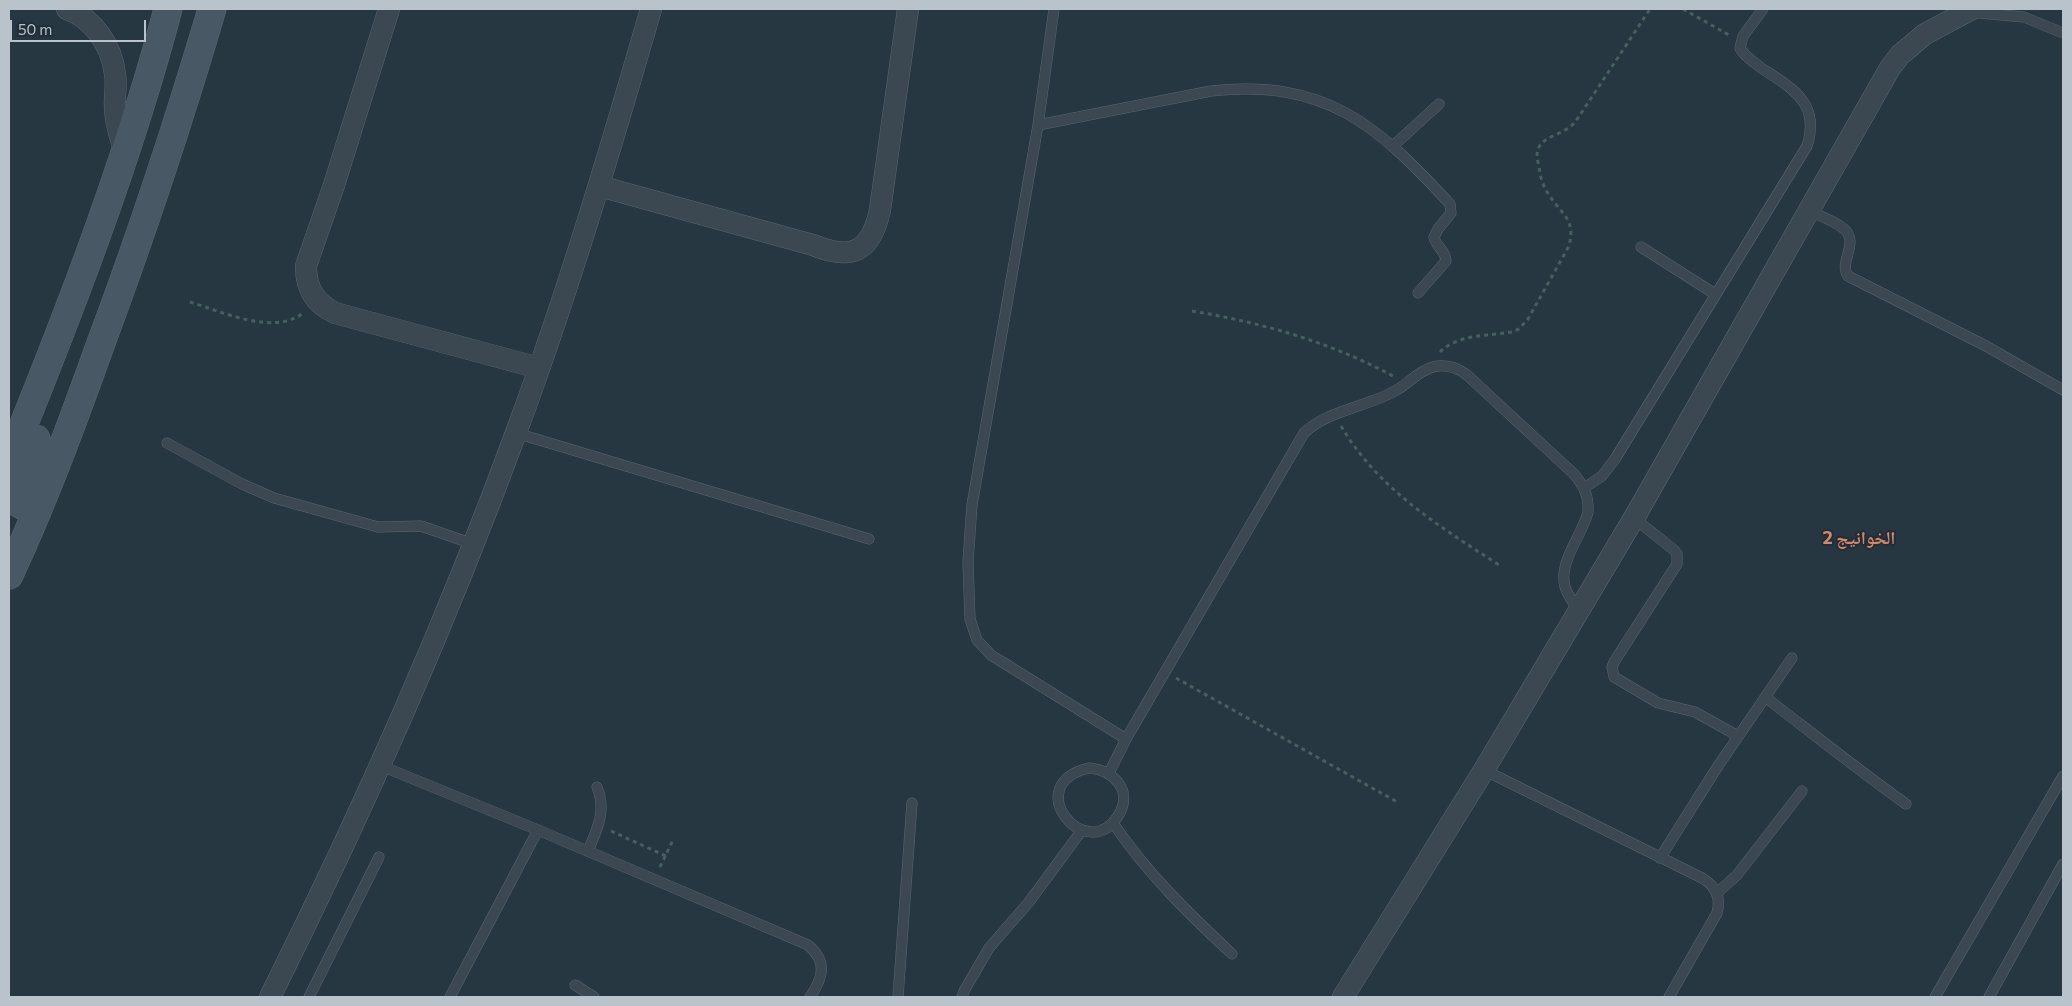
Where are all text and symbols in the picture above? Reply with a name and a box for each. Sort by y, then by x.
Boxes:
scale bar [12,10,149,42]
text: 50 m [18,20,52,38]
district label: الخوانيج 2 [1823,527,1895,549]

